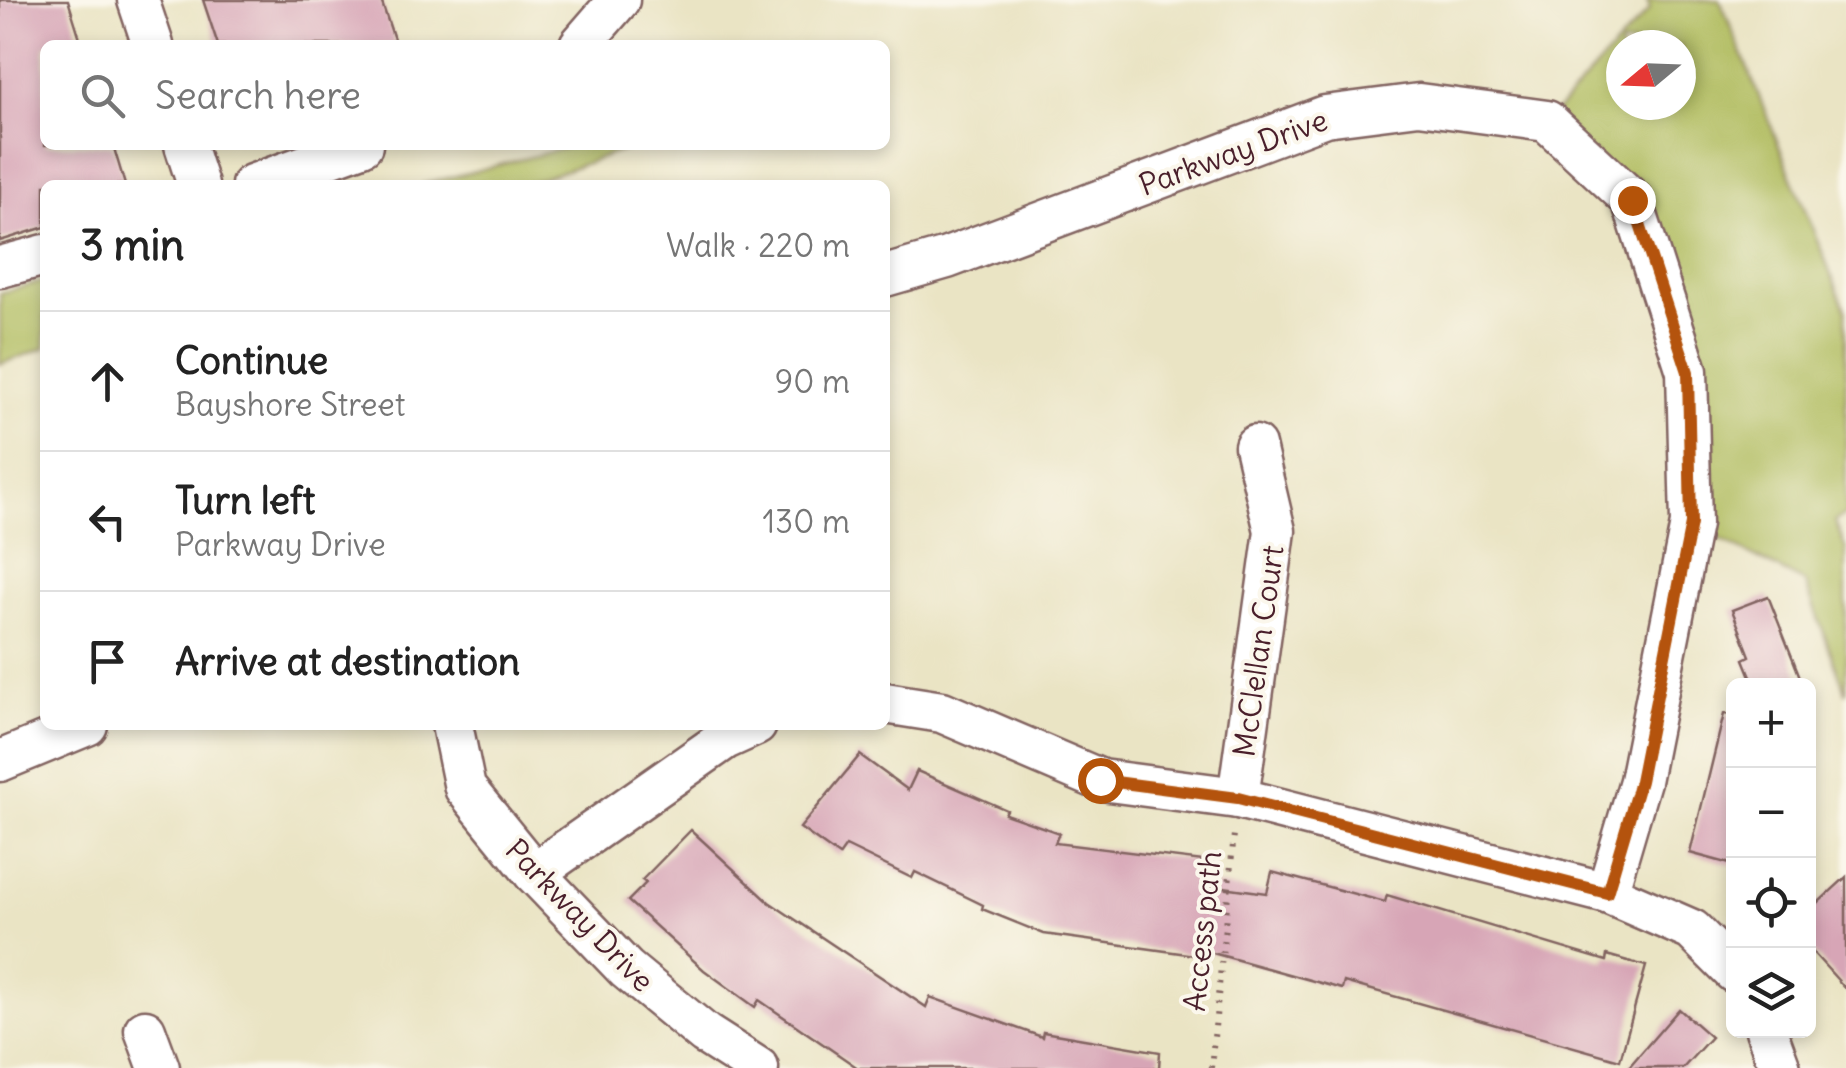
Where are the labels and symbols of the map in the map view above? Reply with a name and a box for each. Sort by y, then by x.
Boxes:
north arrow [1606,30,1696,120]
street label: Parkway Drive [1134,100,1332,204]
route end [1610,178,1656,224]
street label: McClellan Court [1224,543,1292,759]
route start [1078,758,1124,804]
street label: Parkway Drive [498,831,662,999]
street label: Access path [1175,849,1229,1013]

